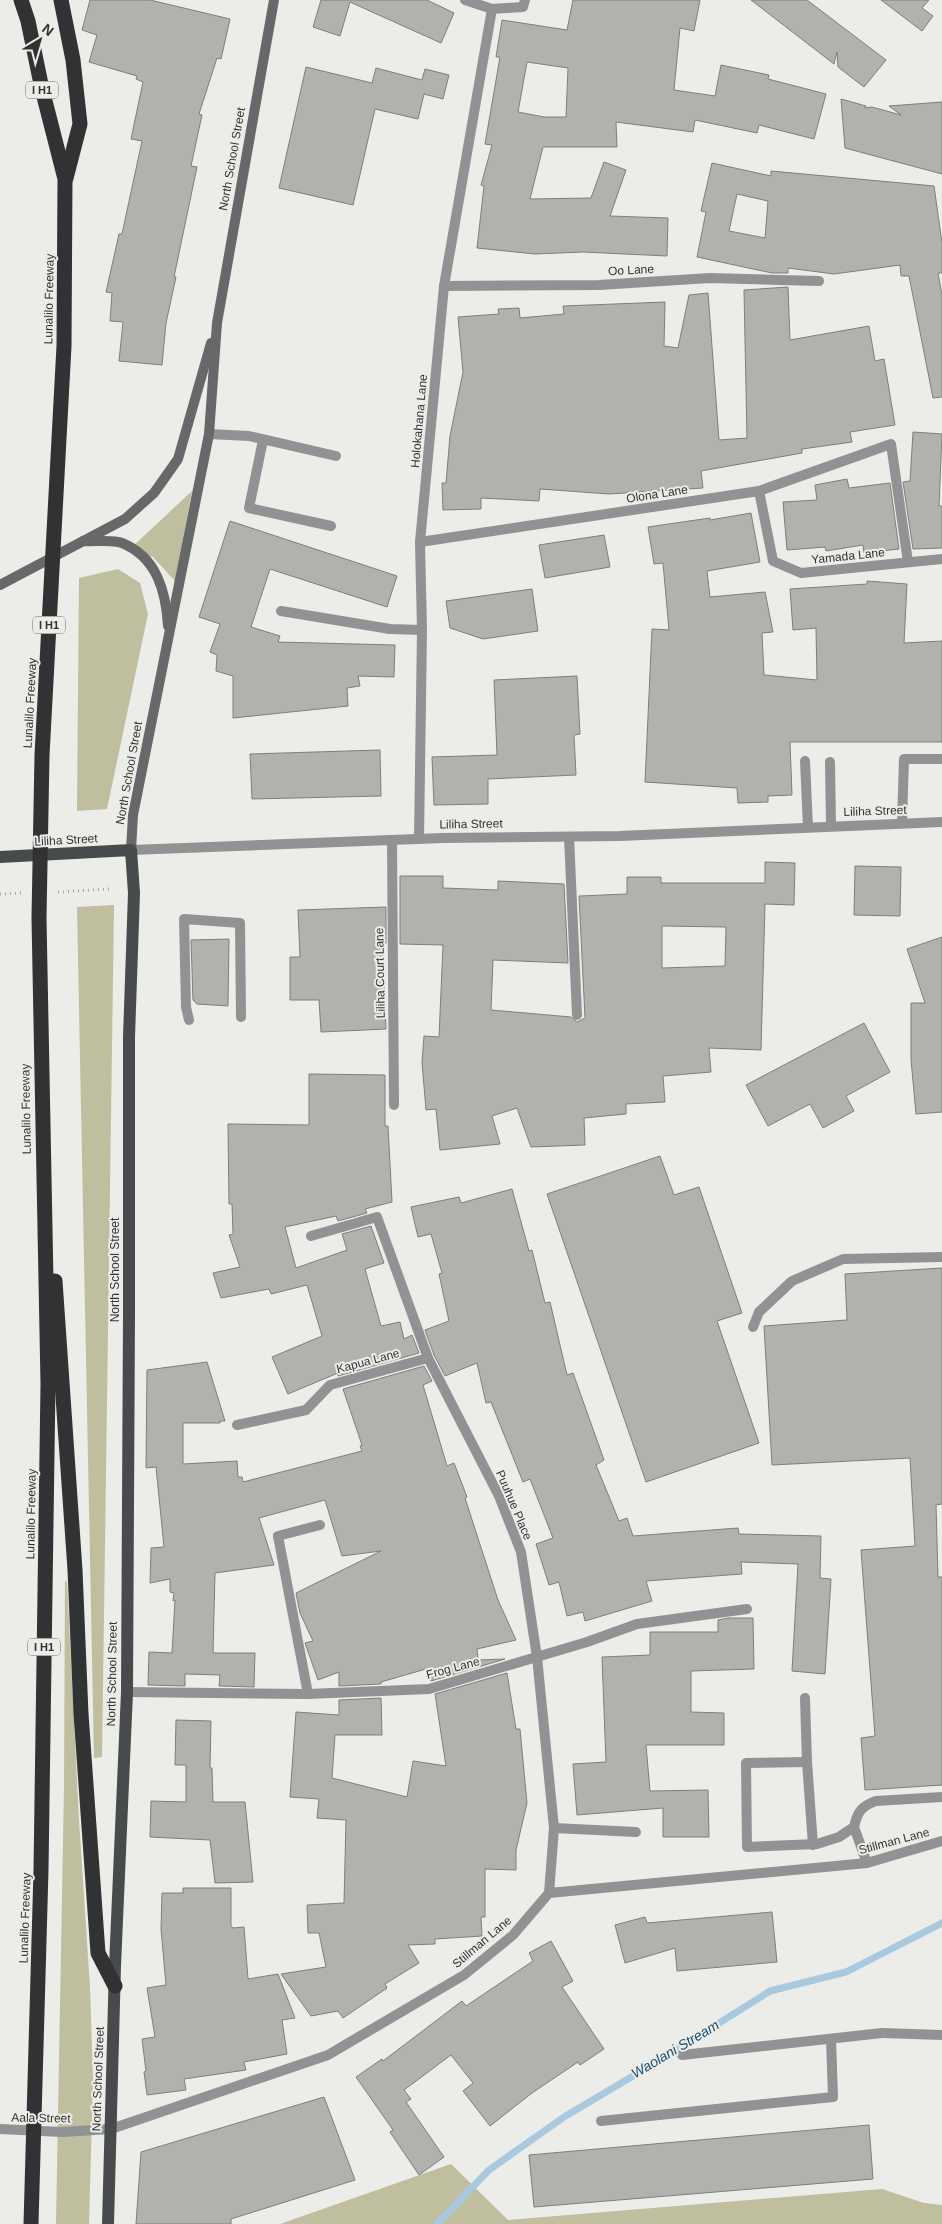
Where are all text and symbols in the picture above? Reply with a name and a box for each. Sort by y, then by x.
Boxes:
north arrow [15,15,65,65]
text: N [39,20,57,39]
road number: I H1 [26,82,58,98]
street label: North School Street [216,106,248,212]
street label: Lunalilo Freeway [41,254,57,344]
street label: Oo Lane [608,262,655,278]
street label: Holokahana Lane [408,373,430,468]
street label: Olona Lane [625,482,689,506]
street label: Yamada Lane [811,545,886,567]
road number: I H1 [33,616,65,634]
street label: Lunalilo Freeway [21,657,39,749]
street label: North School Street [113,720,145,826]
street label: Liliha Street [843,803,908,819]
street label: Liliha Street [439,816,503,832]
street label: Liliha Street [34,831,99,849]
street label: Liliha Court Lane [372,927,388,1018]
street label: Lunalilo Freeway [18,1064,34,1154]
street label: North School Street [108,1217,122,1322]
street label: Kapua Lane [335,1346,401,1376]
street label: Puuhue Place [493,1468,535,1542]
street label: Lunalilo Freeway [23,1469,39,1559]
street label: North School Street [104,1621,120,1726]
road number: I H1 [28,1638,60,1655]
street label: Frog Lane [425,1654,482,1682]
street label: Stillman Lane [857,1825,931,1857]
street label: Lunalilo Freeway [16,1872,34,1964]
street label: Stillman Lane [450,1913,515,1971]
water label: Waolani Stream [628,2016,722,2081]
street label: North School Street [89,2026,107,2132]
street label: Aala Street [11,2110,71,2126]

